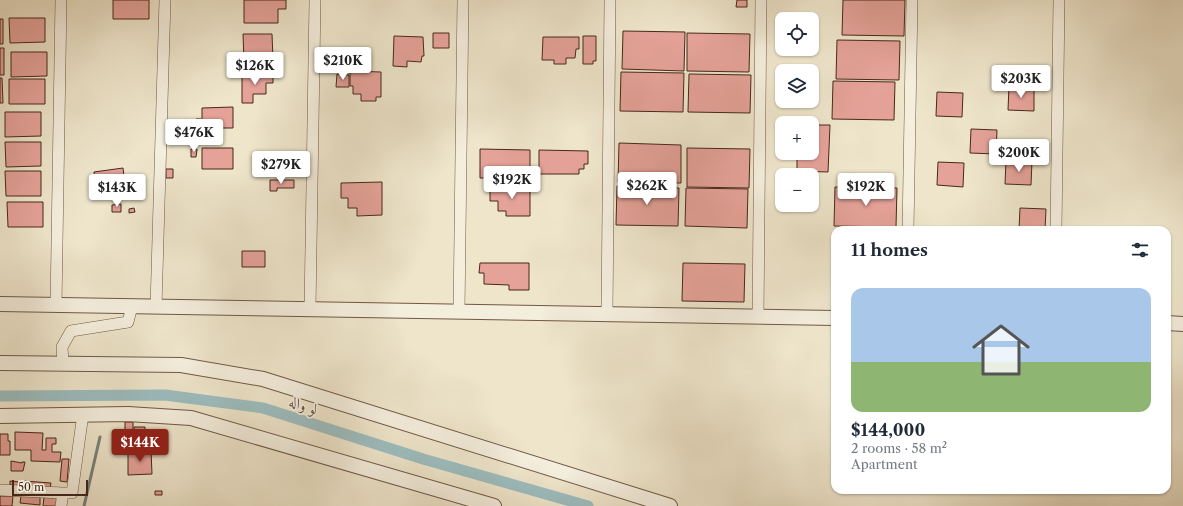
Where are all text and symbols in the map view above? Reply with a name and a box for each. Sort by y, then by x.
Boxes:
map controls [775,12,819,212]
button: locate [775,12,819,56]
pin: $210K [315,47,371,81]
pin: $126K [227,52,283,86]
text: $210K [323,52,363,68]
text: $126K [236,57,274,73]
button: layers [775,64,819,108]
pin: $203K [993,65,1049,99]
text: $203K [1001,70,1041,86]
button: + [775,116,819,160]
pin: $476K [166,119,222,153]
text: $476K [174,124,214,140]
pin: $200K [991,139,1047,173]
text: $200K [998,144,1040,160]
pin: $279K [253,151,309,185]
text: $279K [261,156,301,172]
pin: $192K [484,166,540,200]
button: − [775,168,819,212]
text: $192K [493,171,531,187]
pin: $262K [619,172,675,206]
pin: $192K [838,173,894,207]
pin: $143K [89,174,145,208]
text: $262K [627,177,667,193]
text: $192K [847,178,885,194]
text: $143K [98,179,136,195]
icon: filters [1129,239,1151,261]
text: 11 homes [851,240,928,260]
icon: home [965,314,1037,386]
water label: لو واله [287,391,321,419]
text: $144,000 [851,420,925,440]
pin: $144K [112,429,168,463]
text: $144K [121,434,159,450]
text: 2 rooms · 58 m² [851,440,947,456]
text: Apartment [851,456,918,472]
scale bar [12,478,88,497]
text: 50 m [18,480,44,494]

